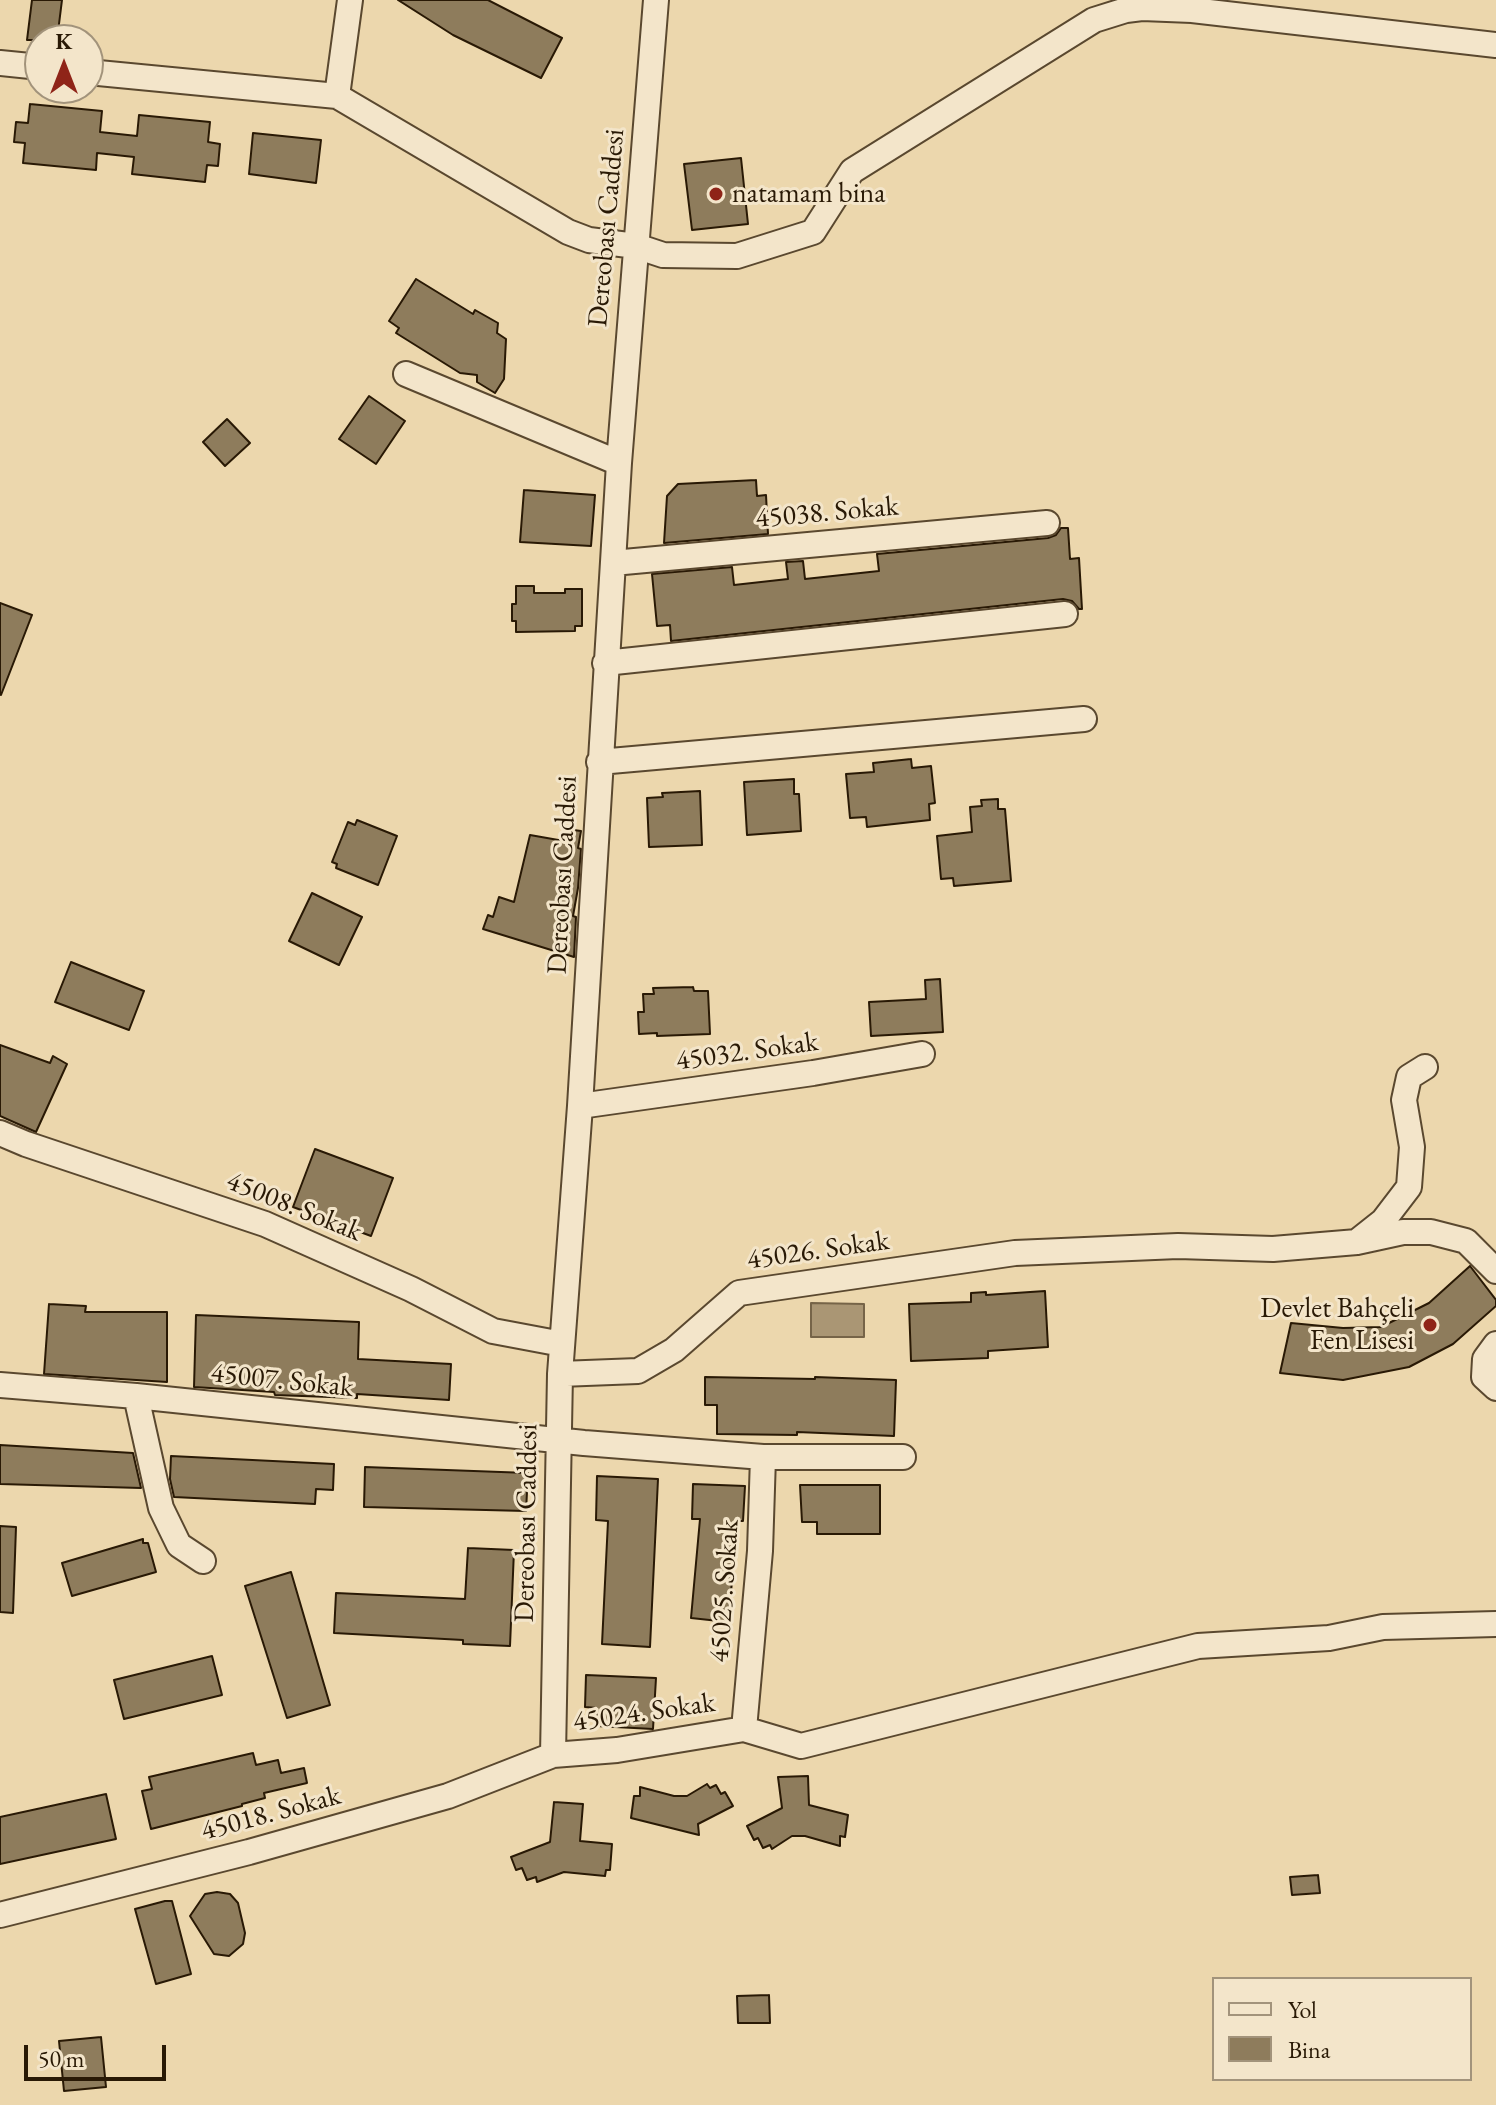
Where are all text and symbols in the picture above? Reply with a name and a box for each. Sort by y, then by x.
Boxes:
north arrow [24,24,104,104]
text: K [56,27,72,56]
street label: Dereobası Caddesi [582,128,632,328]
place label: natamam bina [732,177,885,211]
marker: natamam bina [707,185,725,203]
street label: 45038. Sokak [754,490,900,536]
street label: Dereobası Caddesi [541,775,585,975]
street label: 45032. Sokak [674,1025,820,1079]
street label: 45008. Sokak [221,1165,367,1249]
street label: 45026. Sokak [745,1224,891,1278]
place label: Devlet Bahçeli Fen Lisesi [1260,1292,1414,1358]
marker: Devlet Bahçeli Fen Lisesi [1421,1316,1439,1334]
street label: 45007. Sokak [209,1357,355,1405]
street label: Dereobası Caddesi [508,1423,546,1623]
street label: 45025. Sokak [703,1518,747,1664]
street label: 45024. Sokak [571,1686,717,1740]
street label: 45018. Sokak [198,1779,344,1849]
legend [1212,1977,1472,2081]
text: Yol [1288,1994,1317,2025]
scale bar [28,2029,170,2079]
text: Bina [1288,2034,1330,2065]
text: 50 m [38,2043,85,2074]

